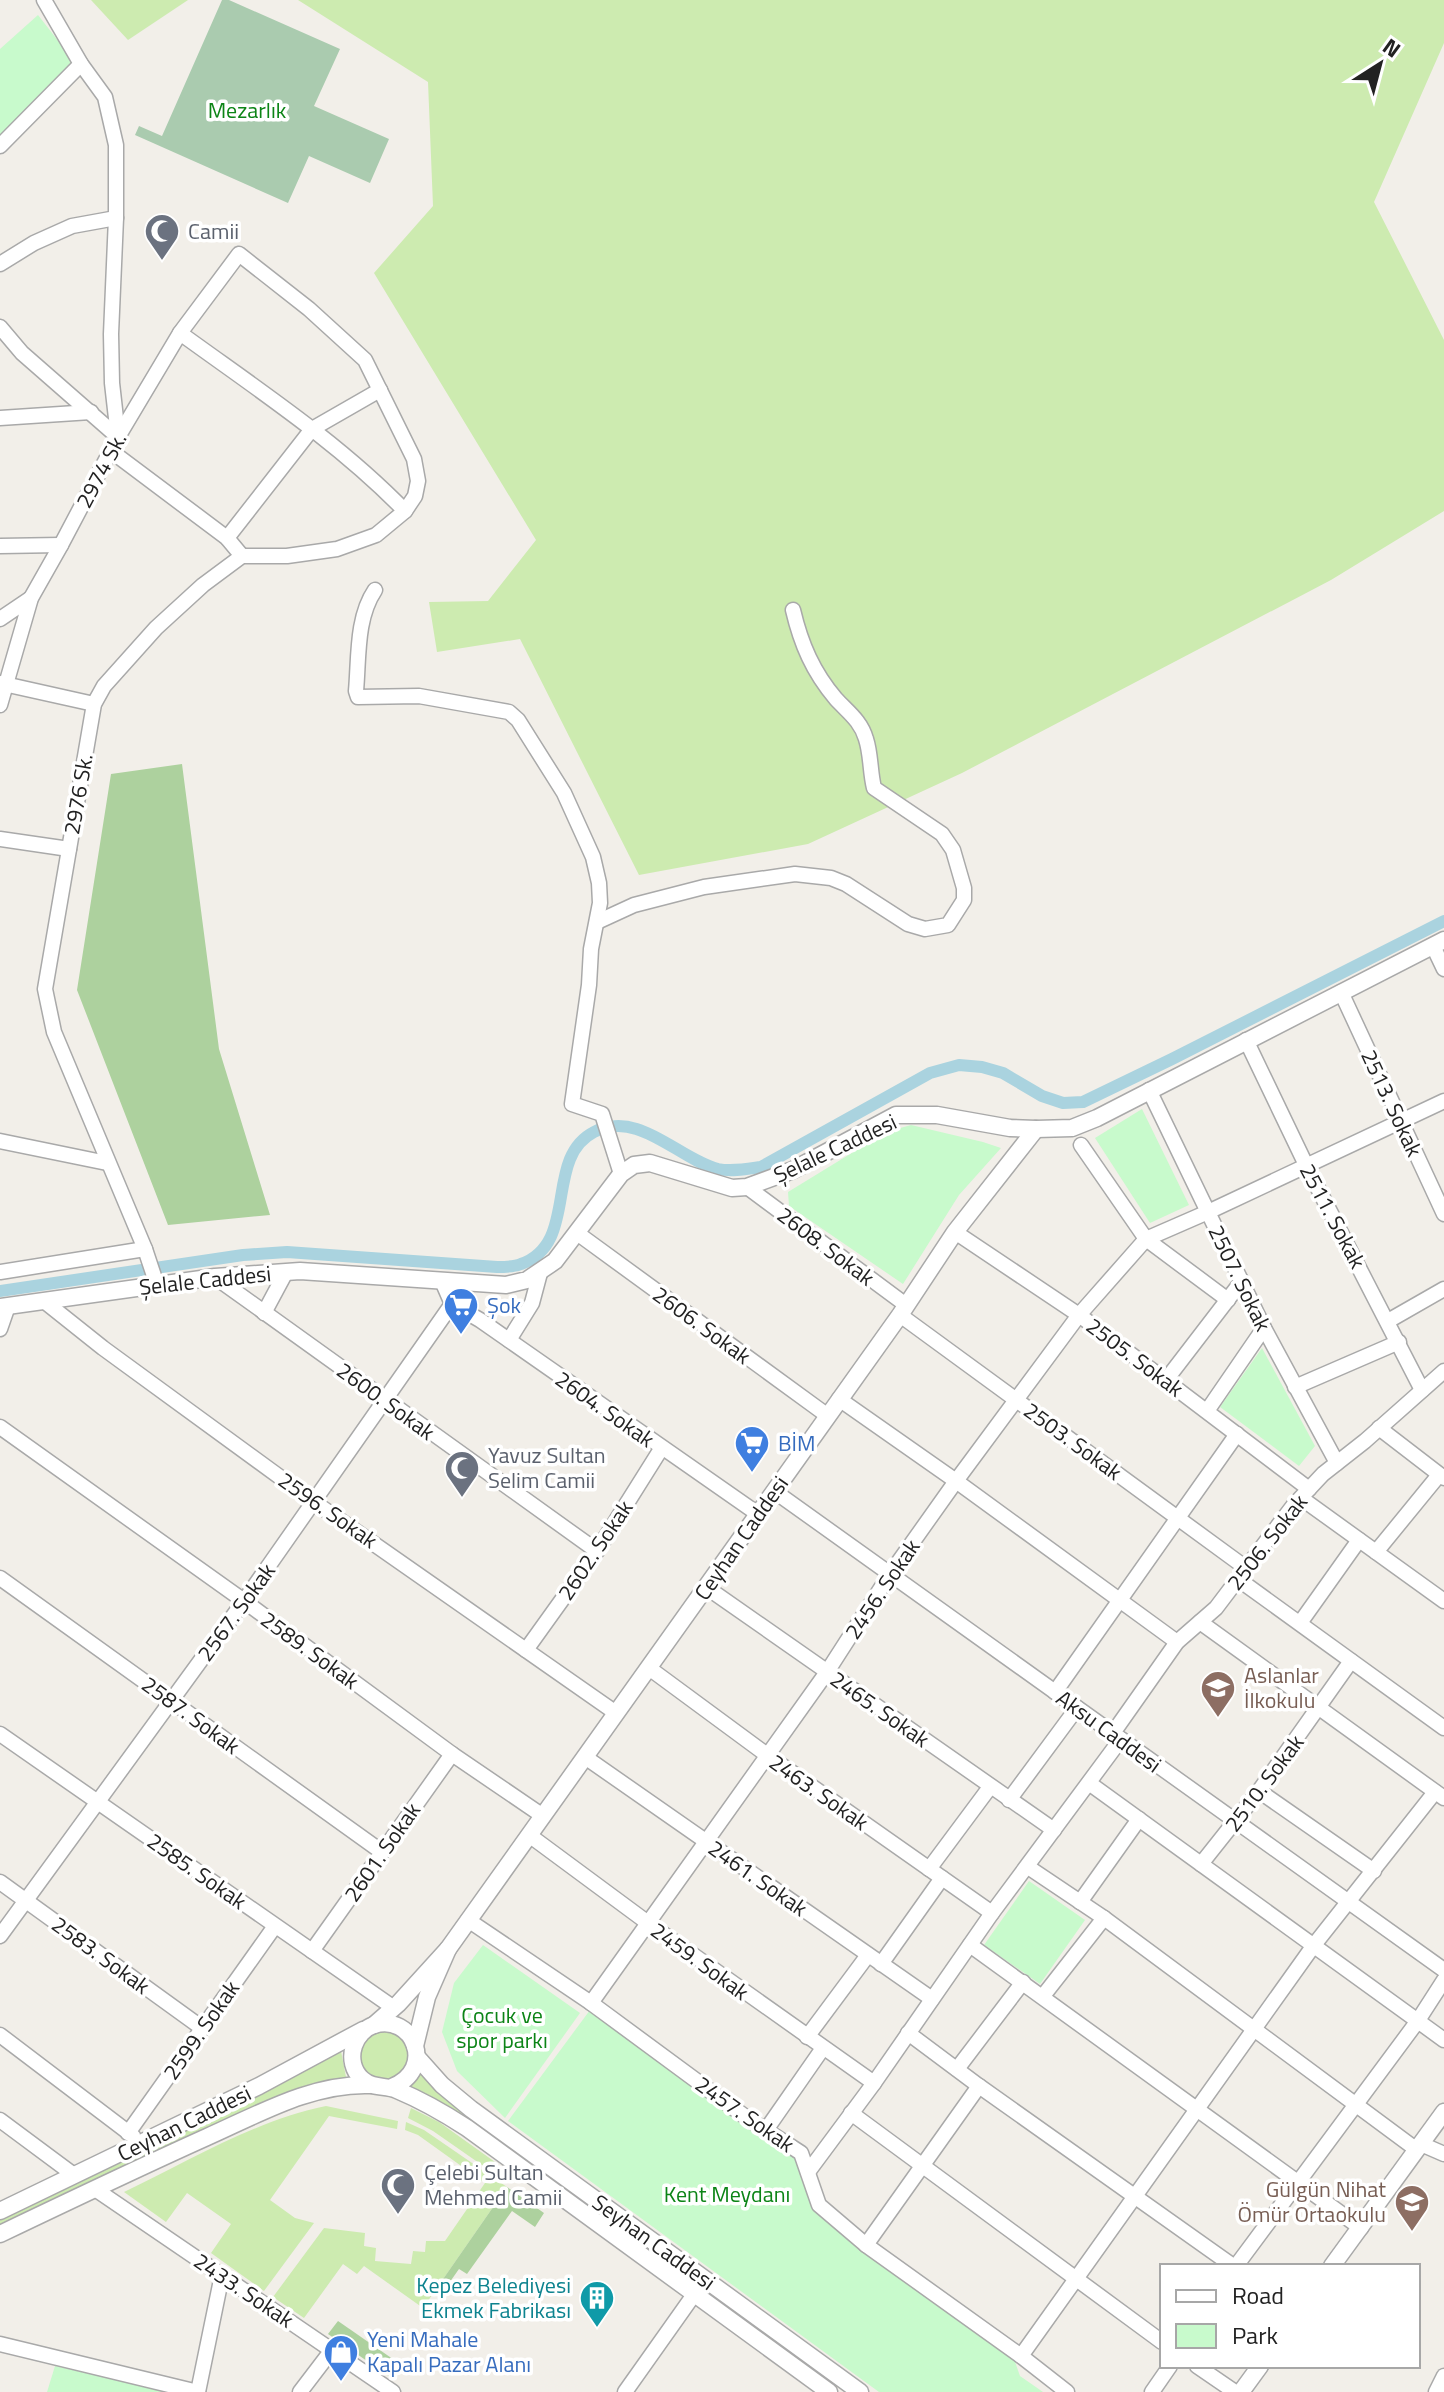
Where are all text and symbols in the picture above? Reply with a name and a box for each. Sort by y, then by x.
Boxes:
north arrow [1340,24,1420,104]
text: N [1376,30,1408,66]
park label: Mezarlık [208,93,287,127]
mosque icon: Camii [143,212,181,262]
place label: Camii [188,214,239,248]
street label: 2974 Sk. [67,426,135,514]
street label: 2976 Sk. [54,751,102,837]
street label: 2513. Sokak [1352,1044,1432,1162]
street label: Şelale Caddesi [768,1105,902,1191]
street label: 2511. Sokak [1291,1157,1375,1275]
street label: 2608. Sokak [770,1198,882,1294]
street label: 2507. Sokak [1200,1219,1281,1337]
street label: Şelale Caddesi [137,1256,273,1304]
street label: 2606. Sokak [646,1278,759,1373]
supermarket icon: Şok [442,1286,480,1336]
place label: Şok [487,1288,522,1322]
street label: 2505. Sokak [1079,1309,1191,1405]
street label: 2600. Sokak [330,1354,443,1449]
street label: 2604. Sokak [548,1362,662,1456]
street label: 2503. Sokak [1017,1394,1130,1489]
supermarket icon: BİM [733,1424,771,1474]
place label: BİM [778,1426,815,1460]
place label: Yavuz Sultan Selim Camii [488,1438,606,1497]
mosque icon: Yavuz Sultan Selim Camii [443,1449,481,1499]
street label: 2596. Sokak [271,1463,385,1557]
street label: Ceyhan Caddesi [685,1469,797,1607]
street label: 2506. Sokak [1218,1486,1316,1598]
street label: 2602. Sokak [549,1493,641,1607]
street label: 2456. Sokak [836,1532,928,1646]
street label: 2567. Sokak [189,1555,284,1668]
street label: 2589. Sokak [254,1603,367,1698]
place label: Aslanlar İlkokulu [1244,1658,1319,1717]
street label: 2465. Sokak [823,1662,937,1756]
street label: 2587. Sokak [135,1668,248,1763]
school or university icon: Aslanlar İlkokulu [1199,1669,1237,1719]
street label: Aksu Caddesi [1049,1681,1169,1781]
street label: 2510. Sokak [1216,1727,1312,1839]
street label: 2463. Sokak [762,1745,876,1839]
street label: 2601. Sokak [335,1795,429,1909]
street label: 2585. Sokak [140,1824,254,1918]
street label: 2461. Sokak [701,1831,815,1925]
street label: 2583. Sokak [45,1908,158,2003]
street label: 2459. Sokak [644,1914,757,2009]
street label: 2599. Sokak [154,1973,248,2087]
park label: Çocuk ve spor parkı [456,1998,548,2057]
street label: 2457. Sokak [688,2067,802,2161]
street label: Ceyhan Caddesi [111,2076,257,2170]
place label: Çelebi Sultan Mehmed Camii [424,2155,562,2214]
mosque icon: Çelebi Sultan Mehmed Camii [379,2166,417,2216]
place label: Gülgün Nihat Ömür Ortaokulu [1237,2172,1386,2231]
park label: Kent Meydanı [664,2177,790,2211]
school or university icon: Gülgün Nihat Ömür Ortaokulu [1393,2183,1431,2233]
street label: Seyhan Caddesi [585,2186,723,2298]
street label: 2433. Sokak [187,2244,301,2336]
legend [1160,2264,1420,2368]
place label: Kepez Belediyesi Ekmek Fabrikası [416,2268,571,2327]
text: Road [1232,2277,1284,2313]
building icon: Kepez Belediyesi Ekmek Fabrikası [578,2279,616,2329]
text: Park [1232,2317,1278,2353]
place label: Yeni Mahale Kapalı Pazar Alanı [367,2322,531,2381]
shop icon: Yeni Mahale Kapalı Pazar Alanı [322,2333,360,2383]

